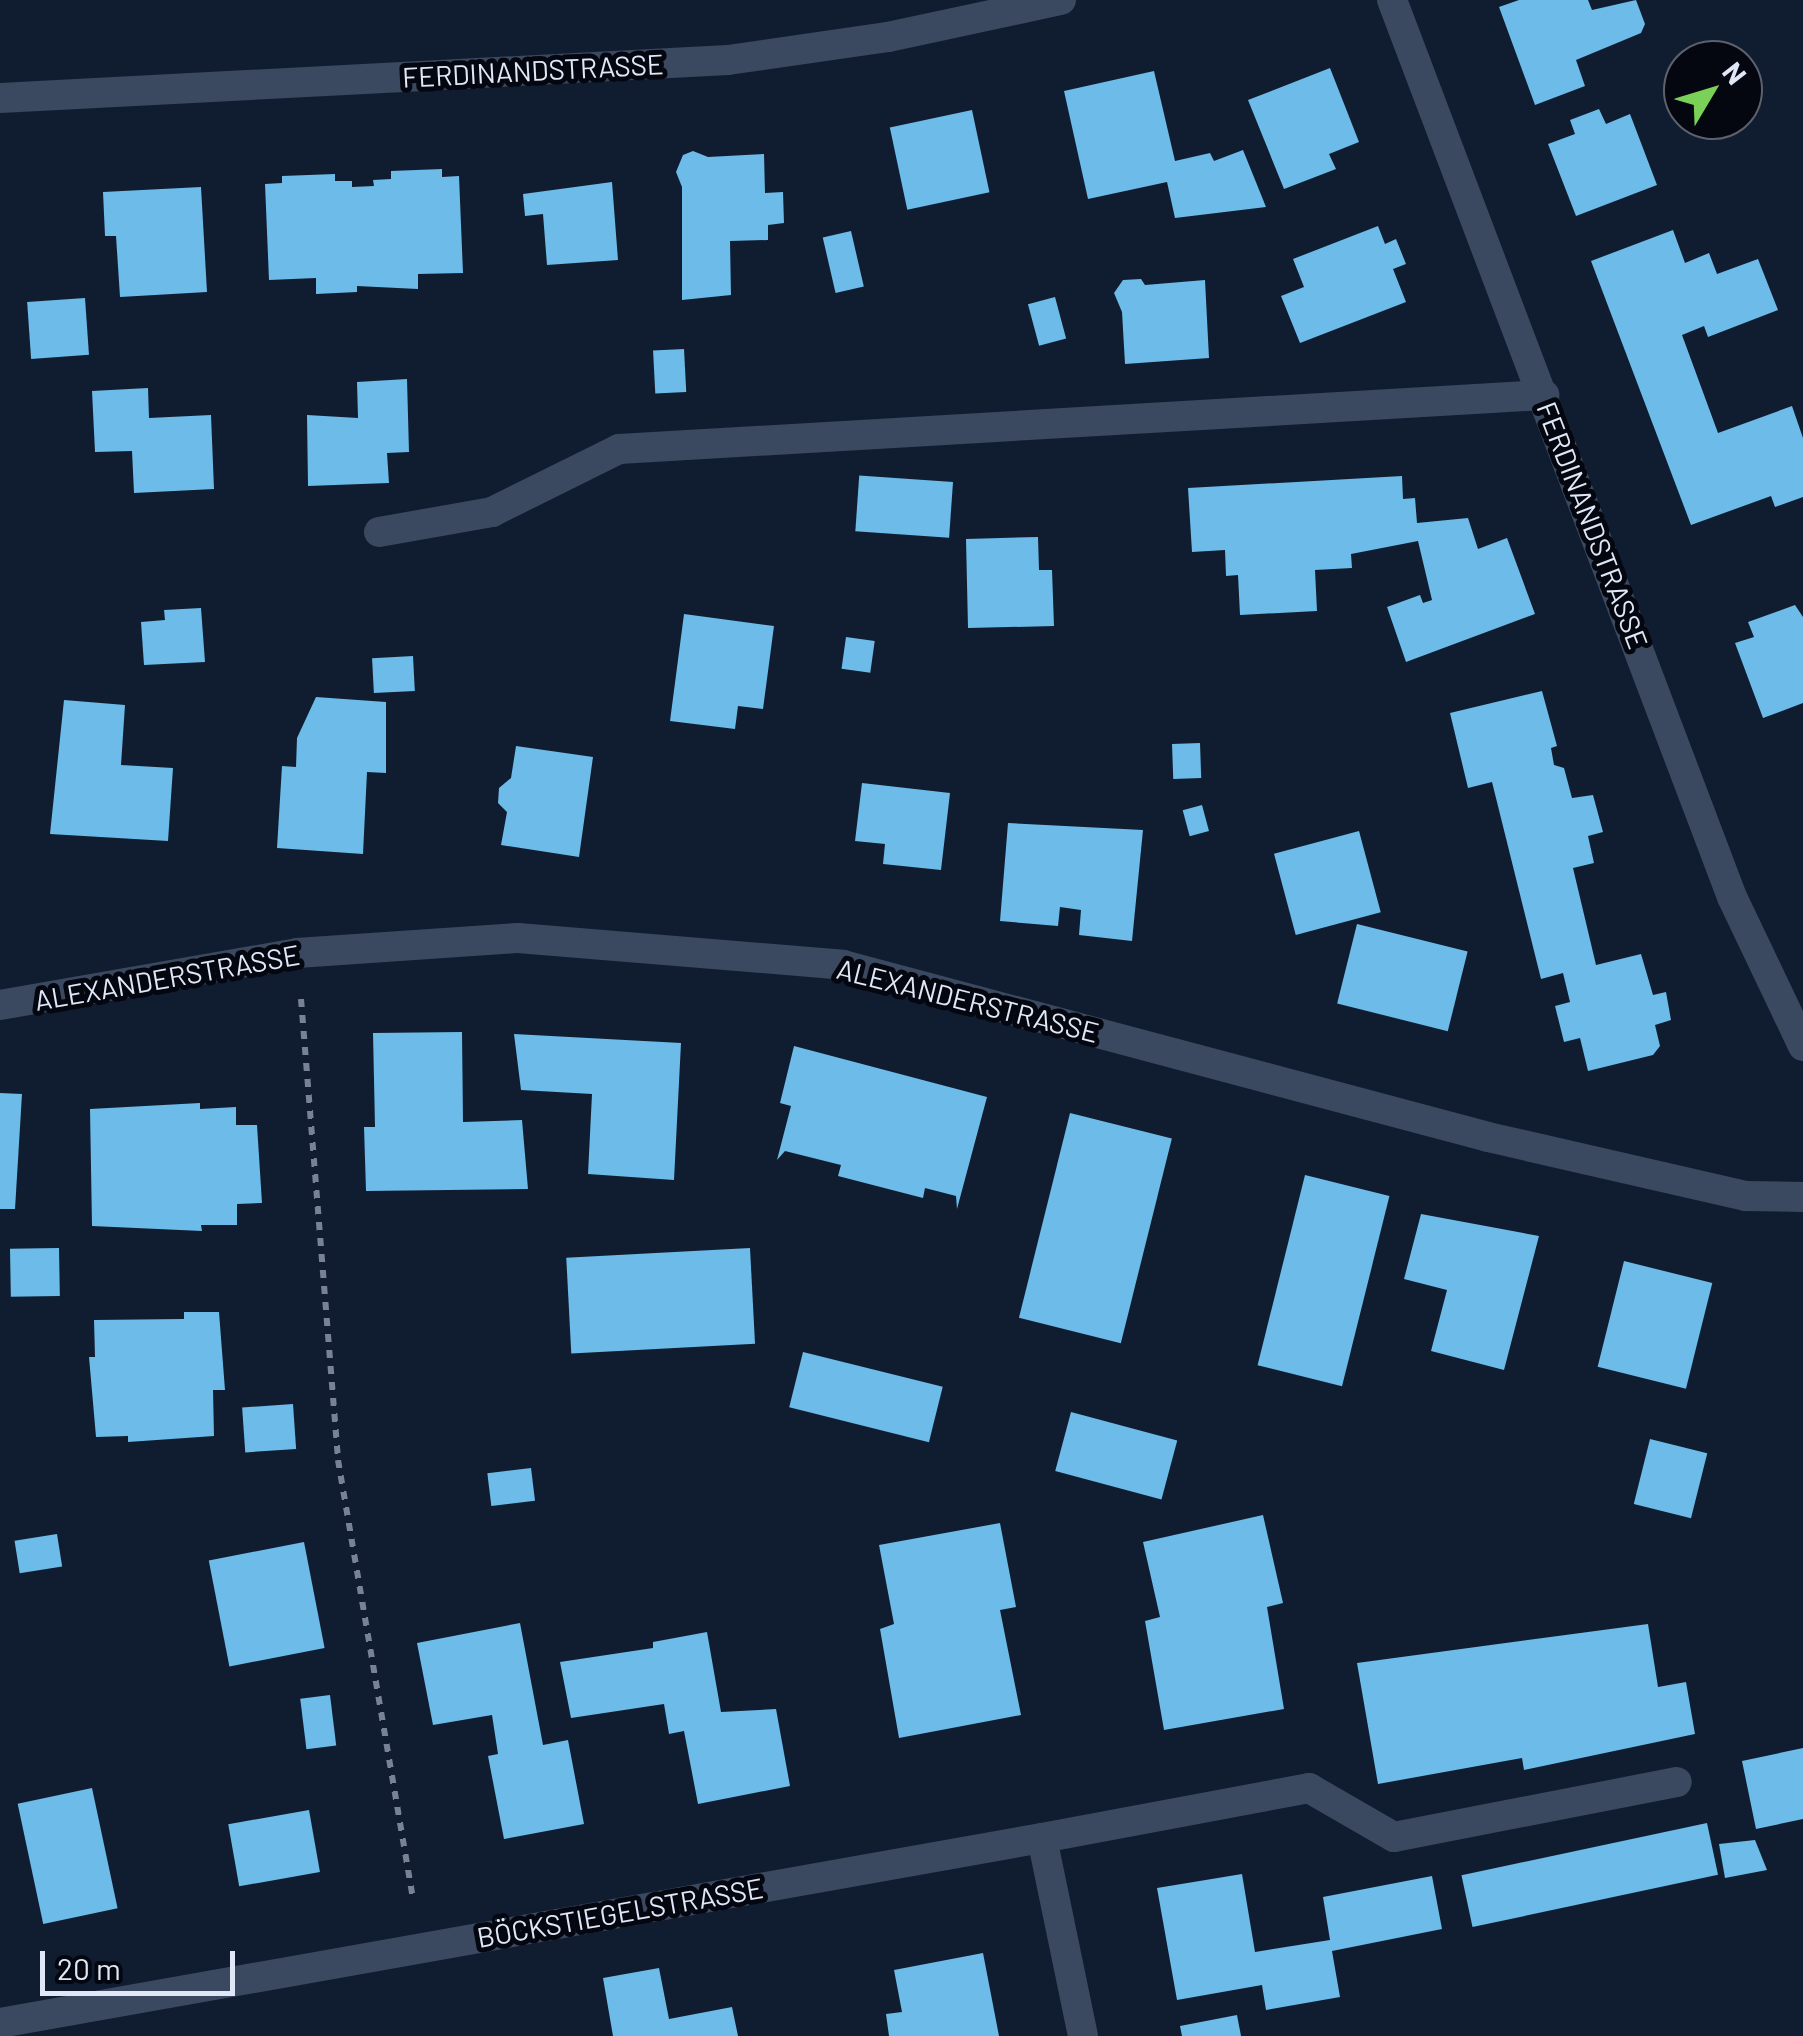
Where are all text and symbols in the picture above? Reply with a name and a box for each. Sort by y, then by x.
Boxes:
north arrow [1663,40,1763,140]
street label: FERDINANDSTRASSE [401,46,665,94]
text: N [1716,55,1754,91]
street label: FERDINANDSTRASSE [1530,397,1656,653]
street label: ALEXANDERSTRASSE [32,937,302,1017]
street label: ALEXANDERSTRASSE [834,951,1102,1049]
street label: BÖCKSTIEGELSTRASSE [474,1870,766,1954]
scale bar [45,1931,240,1993]
text: 20 m [57,1950,121,1986]

